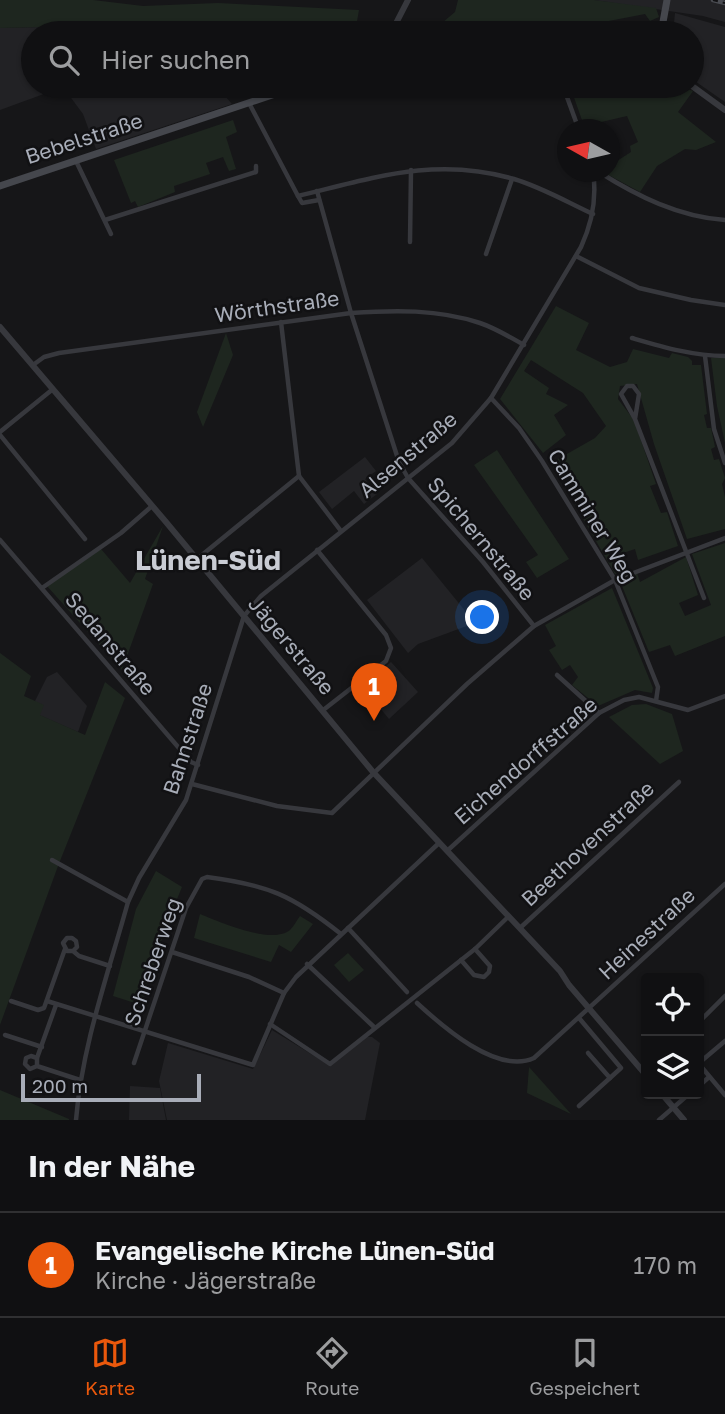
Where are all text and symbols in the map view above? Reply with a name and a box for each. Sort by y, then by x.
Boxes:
search box [21,21,704,98]
icon: search [45,41,83,79]
text: Hier suchen [101,44,250,75]
street label: Bebelstraße [22,107,146,169]
north arrow [557,119,620,182]
street label: Wörthstraße [213,284,341,328]
street label: Alsenstraße [353,406,462,503]
street label: Camminer Weg [543,444,643,587]
street label: Spichernstraße [423,471,541,605]
district label: Lünen-Süd [135,543,281,576]
street label: Sedanstraße [60,586,162,700]
street label: Jägerstraße [243,591,340,700]
your location [465,600,499,634]
pin: 1 [351,663,397,721]
street label: Bahnstraße [157,680,217,798]
street label: Eichendorffstraße [448,691,602,830]
street label: Beethovenstraße [516,775,659,911]
street label: Heinestraße [593,882,700,985]
street label: Schreberweg [118,894,186,1029]
map controls [641,973,704,1099]
button: locate [641,973,704,1036]
button: layers [641,1036,704,1099]
scale bar [21,1071,201,1103]
text: 200 m [32,1074,88,1097]
text: In der Nähe [28,1148,195,1184]
text: Evangelische Kirche Lünen-Süd [95,1235,495,1266]
text: 1 [45,1251,57,1279]
text: 170 m [633,1251,697,1279]
text: Kirche · Jägerstraße [95,1266,316,1294]
tab: Karte [85,1334,135,1399]
tab: Route [305,1334,359,1399]
tab: Gespeichert [529,1334,640,1399]

